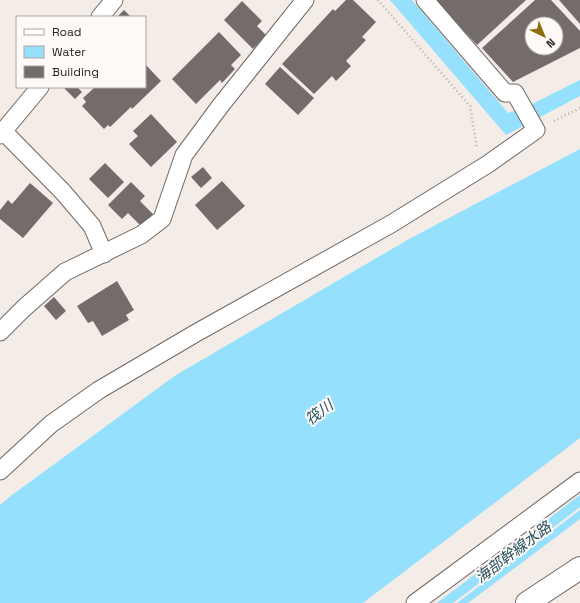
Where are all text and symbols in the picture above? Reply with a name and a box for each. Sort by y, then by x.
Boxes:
legend [16,16,146,88]
north arrow [524,16,564,56]
text: Road [52,24,81,40]
text: N [543,36,558,51]
text: Water [52,44,86,60]
text: Building [52,64,99,80]
water label: 筏川 [301,394,338,429]
water label: 海部幹線水路 [471,516,556,587]

